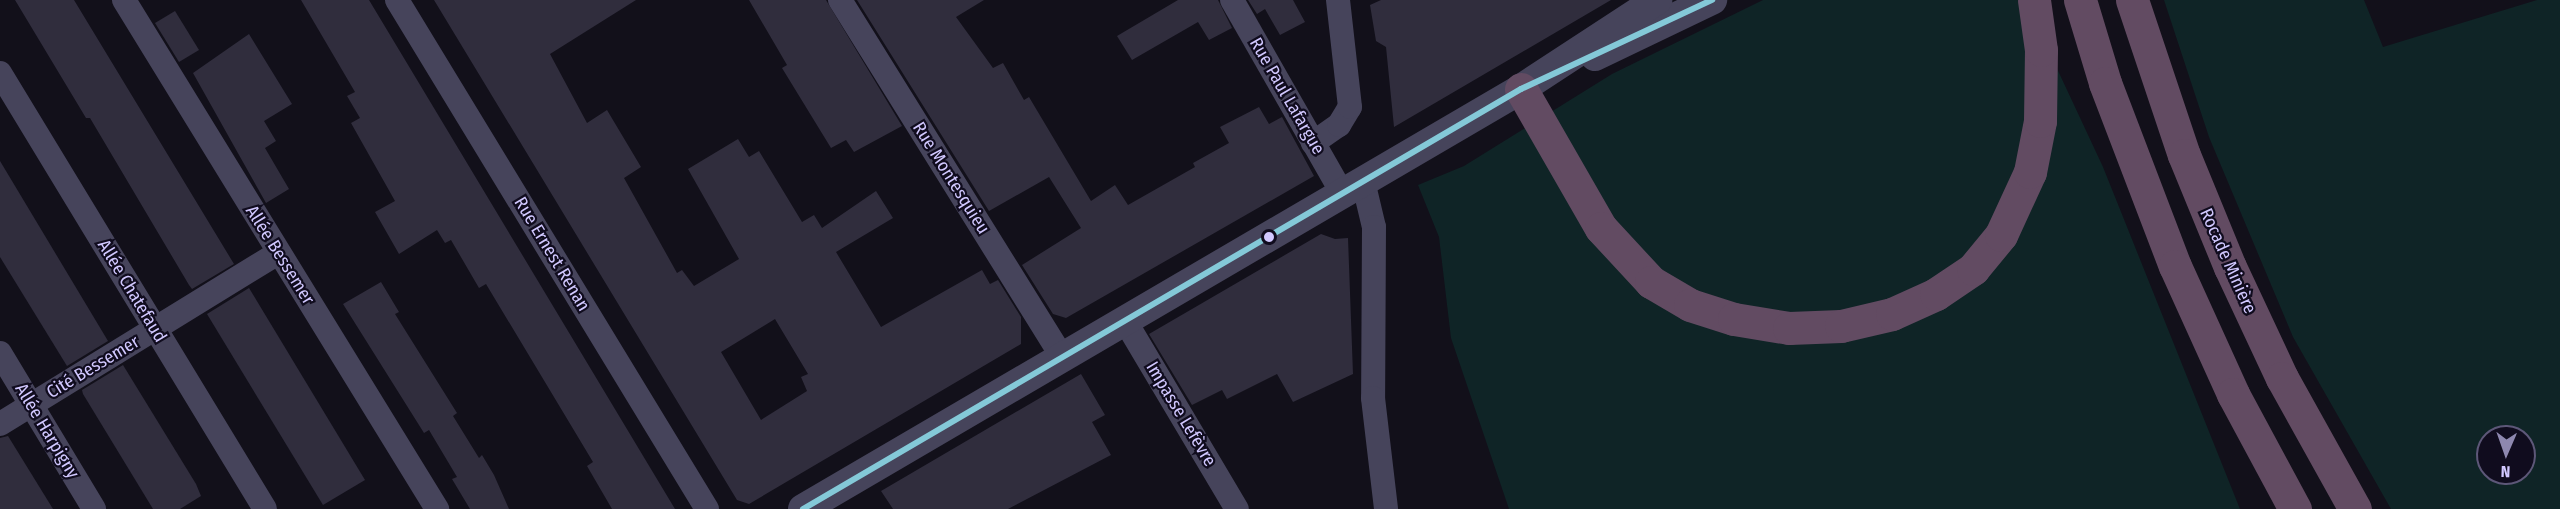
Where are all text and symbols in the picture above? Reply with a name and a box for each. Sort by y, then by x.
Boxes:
street label: Rue Paul Lafargue [1245,34,1329,158]
street label: Rue Montesquieu [908,118,994,238]
street label: Rue Ernest Renan [509,193,595,315]
street label: Allée Bessemer [241,201,319,309]
street label: Rocade Minière [2195,205,2261,317]
unlabelled marker [1263,231,1275,243]
street label: Allée Chatefaud [93,236,171,346]
street label: Cité Bessemer [43,331,143,403]
street label: Impasse Lefèvre [1141,358,1221,470]
street label: Allée Harpigny [10,380,84,482]
north arrow [2476,425,2536,485]
text: N [2500,462,2511,481]

